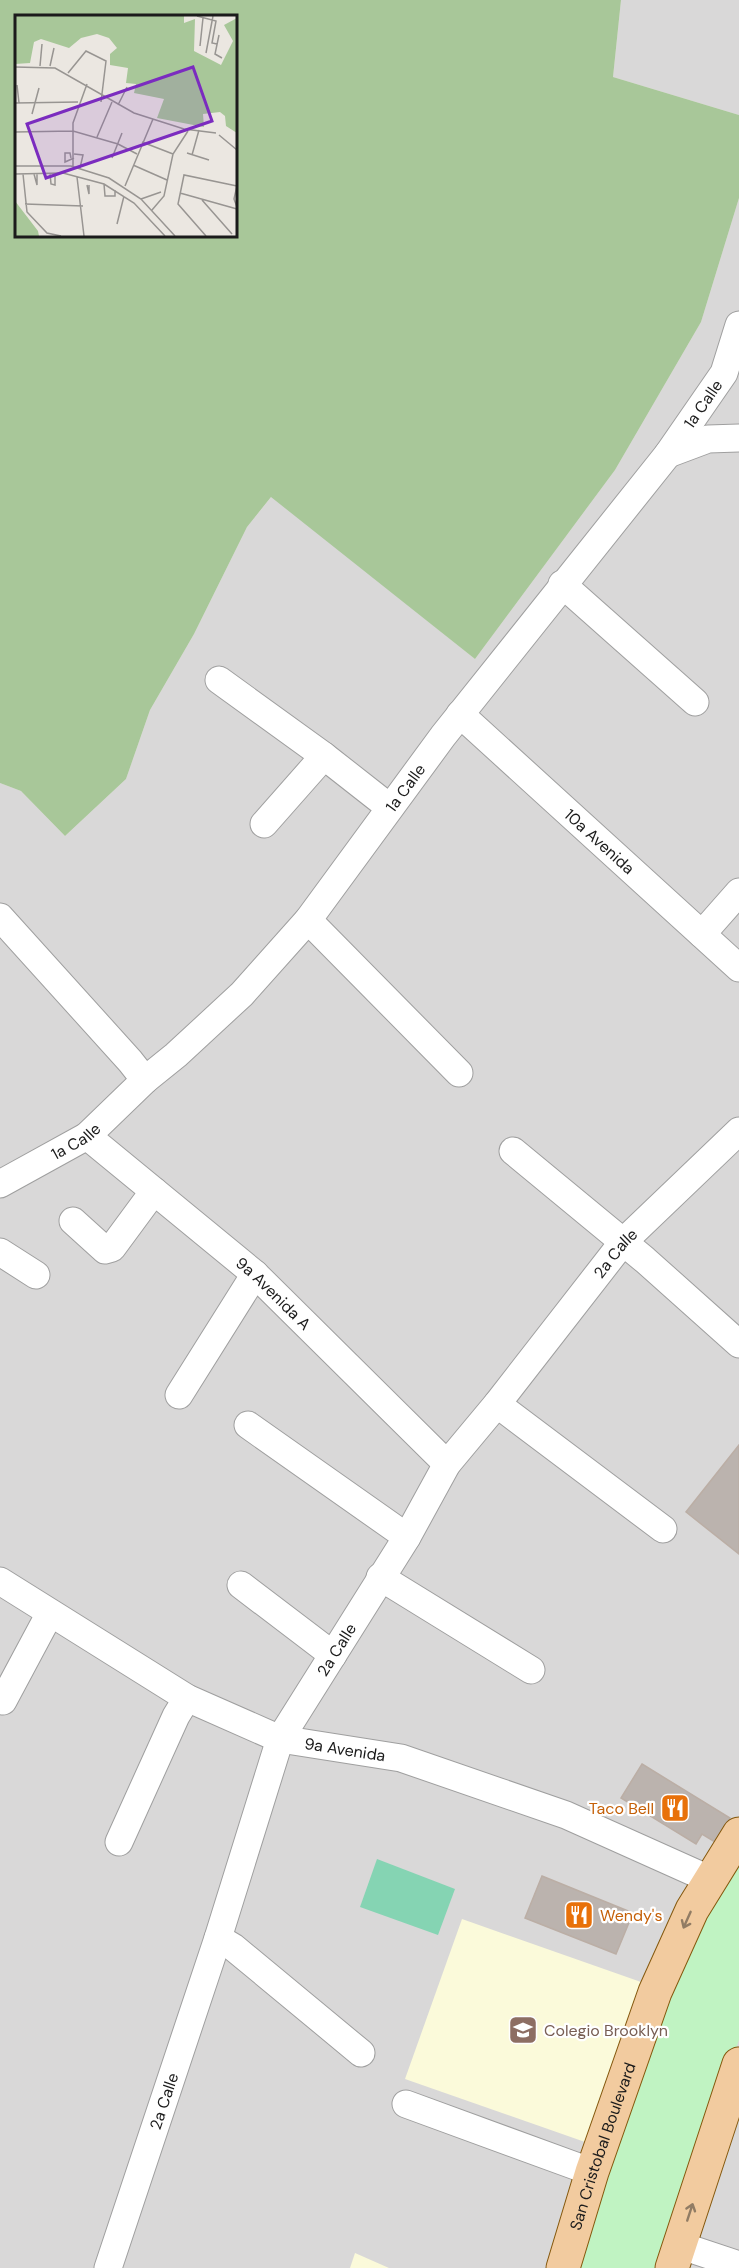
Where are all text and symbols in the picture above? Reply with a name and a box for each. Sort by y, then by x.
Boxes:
inset map [15,15,237,237]
street label: 1a Calle [679,376,727,432]
street label: 1a Calle [381,760,430,816]
street label: 10a Avenida [560,804,639,879]
street label: 1a Calle [48,1118,105,1165]
street label: 2a Calle [589,1224,642,1283]
street label: 9a Avenida A [231,1252,316,1335]
street label: 2a Calle [312,1619,361,1680]
street label: 9a Avenida [303,1733,387,1766]
restaurant icon: Taco Bell [659,1792,691,1824]
place label: Taco Bell [589,1798,654,1819]
restaurant icon: Wendy's [563,1899,595,1931]
place label: Wendy's [600,1905,662,1926]
one-way arrow [681,1911,693,1929]
school or university icon: Colegio Brooklyn [507,2014,539,2046]
place label: Colegio Brooklyn [544,2020,668,2041]
street label: San Cristobal Boulevard [565,2060,641,2233]
street label: 2a Calle [145,2070,183,2132]
one-way arrow [685,2203,696,2222]

